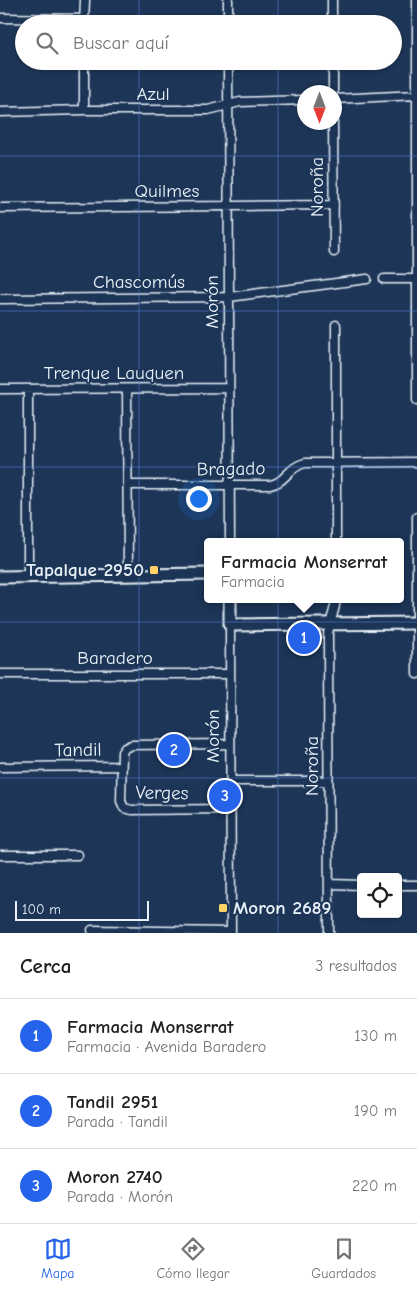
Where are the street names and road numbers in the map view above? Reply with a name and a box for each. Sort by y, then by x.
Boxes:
street label: Azul [136,83,170,105]
street label: Noroña [306,157,328,217]
street label: Quilmes [135,180,199,202]
street label: Chascomús [93,271,185,293]
street label: Morón [201,275,223,329]
street label: Trenque Lauquen [44,362,184,384]
street label: Bragado [196,457,266,481]
street label: Baradero [77,647,153,669]
street label: Morón [202,709,224,763]
street label: Noroña [301,736,323,796]
street label: Tandil [54,739,102,761]
street label: Verges [135,782,189,804]

